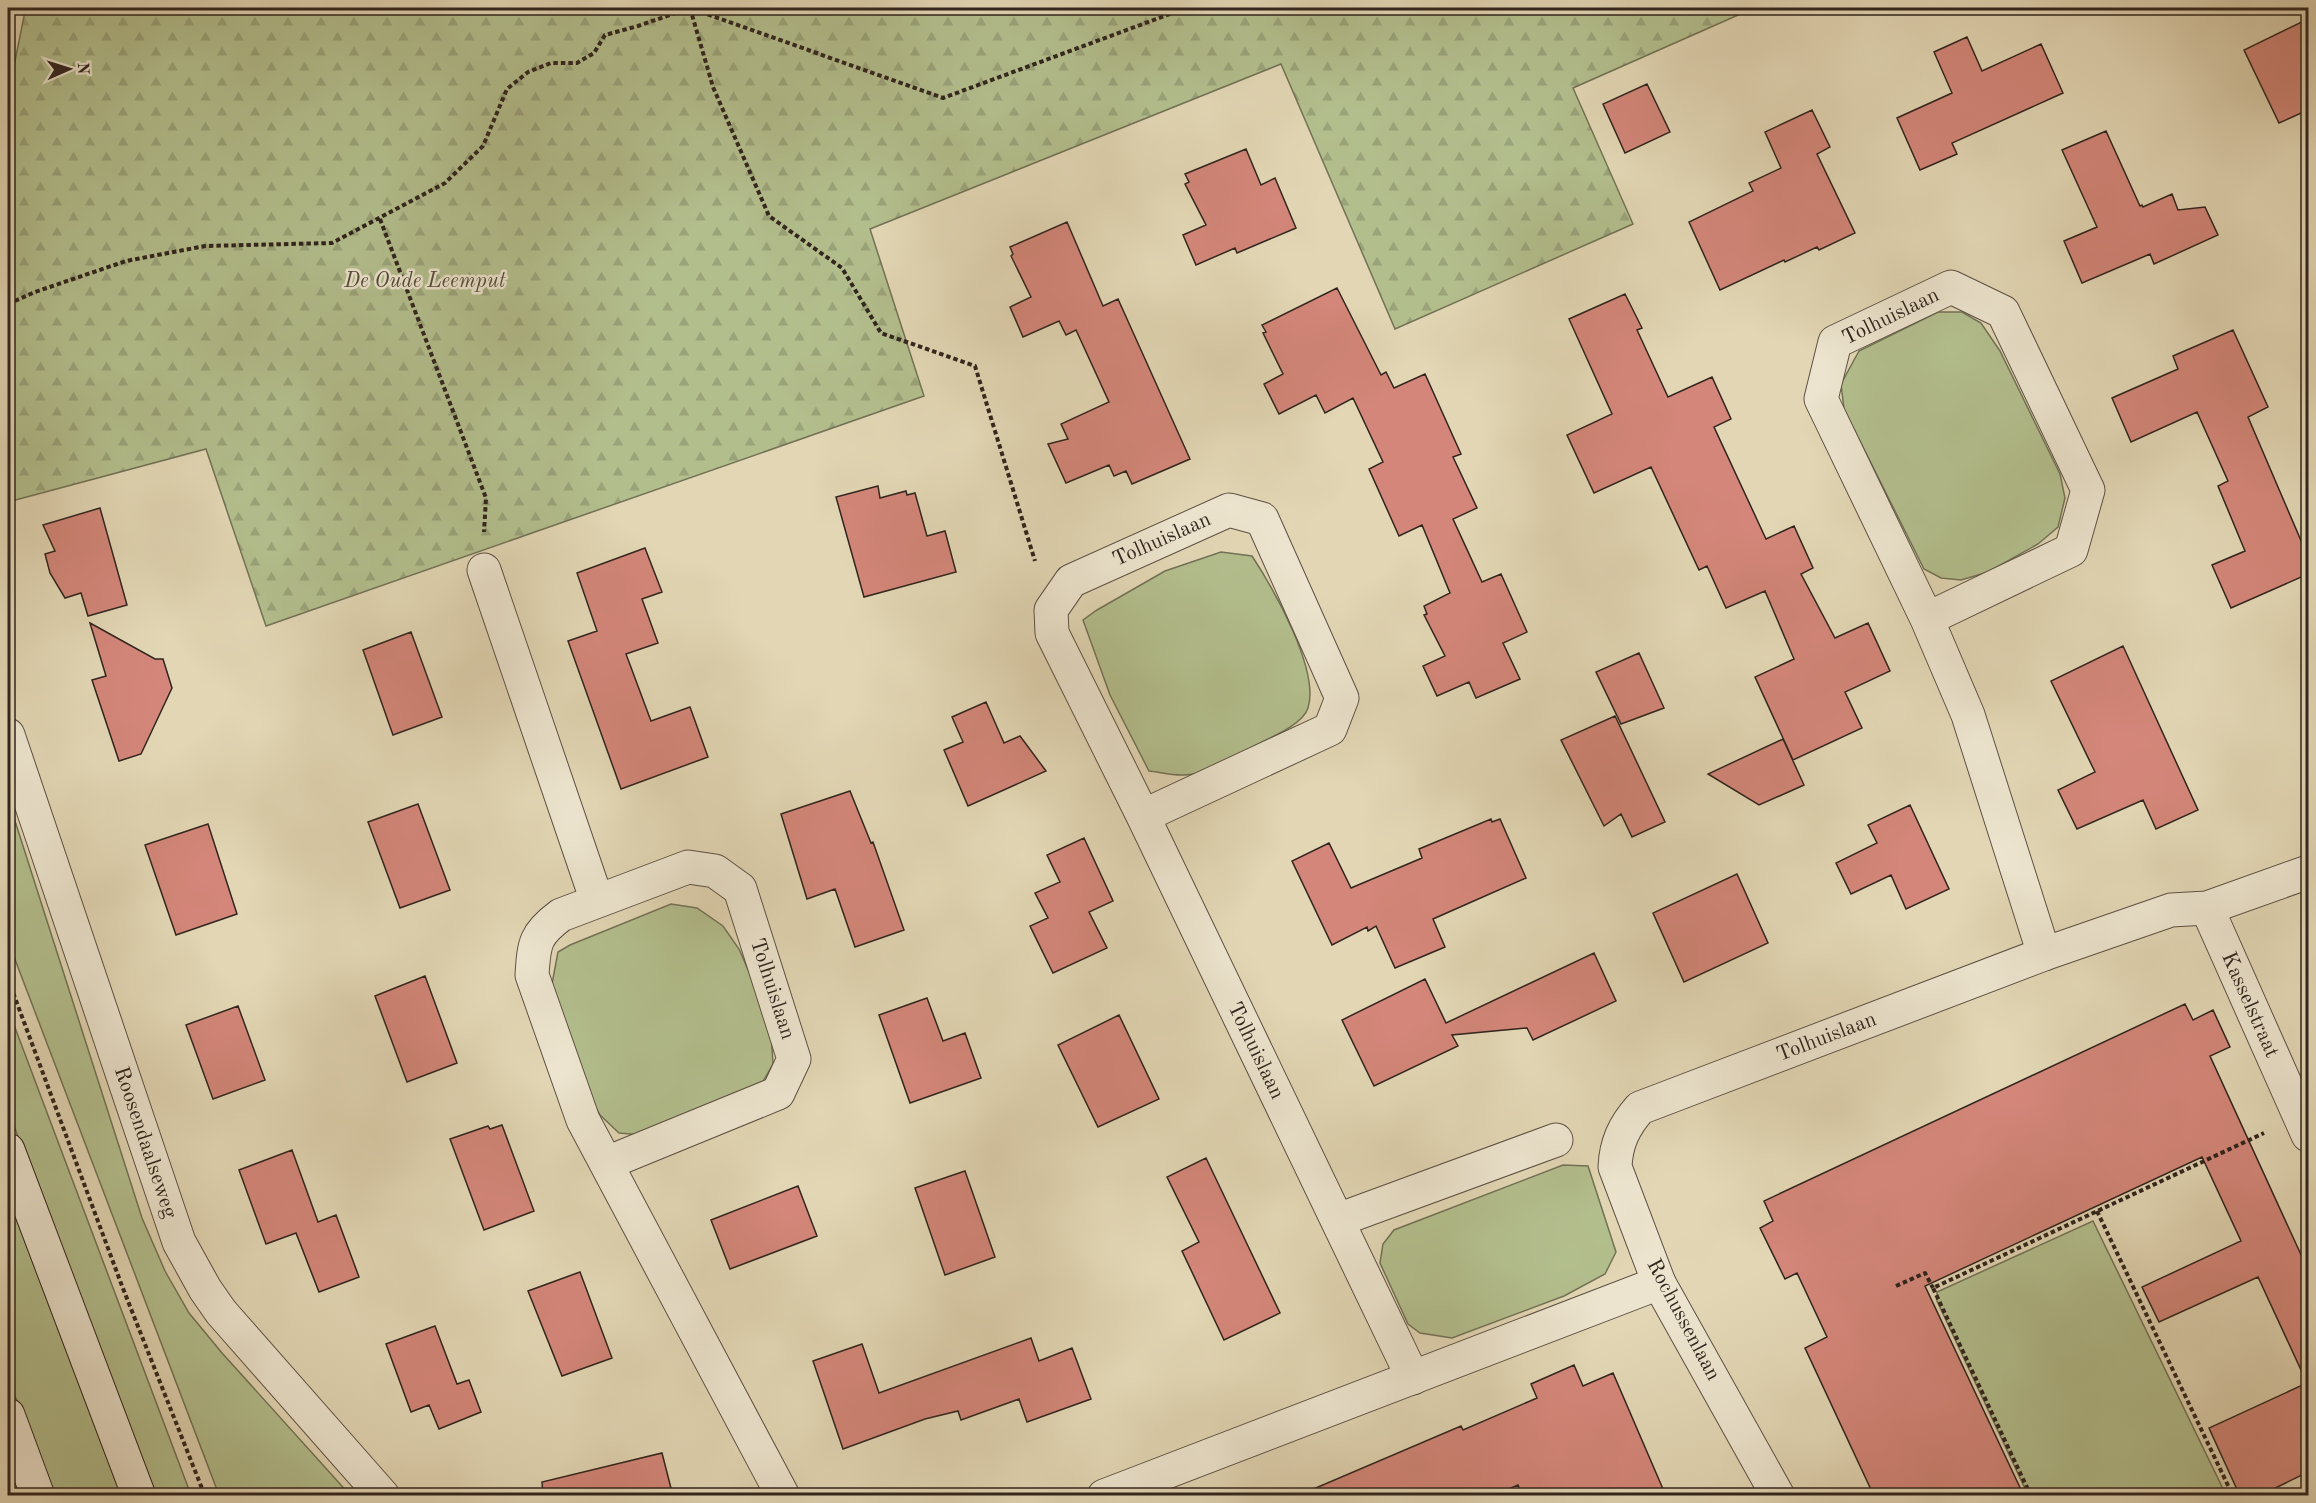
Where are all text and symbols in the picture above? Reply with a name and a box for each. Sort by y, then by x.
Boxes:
north arrow [39,39,99,99]
text: N [74,62,90,76]
park label: De Oude Leemput [343,271,506,292]
street label: Tolhuislaan [1839,285,1943,349]
street label: Tolhuislaan [1110,509,1214,571]
street label: Tolhuislaan [746,936,798,1042]
street label: Kasselstraat [2218,949,2283,1061]
street label: Tolhuislaan [1224,999,1288,1103]
street label: Tolhuislaan [1774,1008,1879,1065]
street label: Roosendaalseweg [110,1064,181,1222]
street label: Rochussenlaan [1642,1256,1724,1384]

